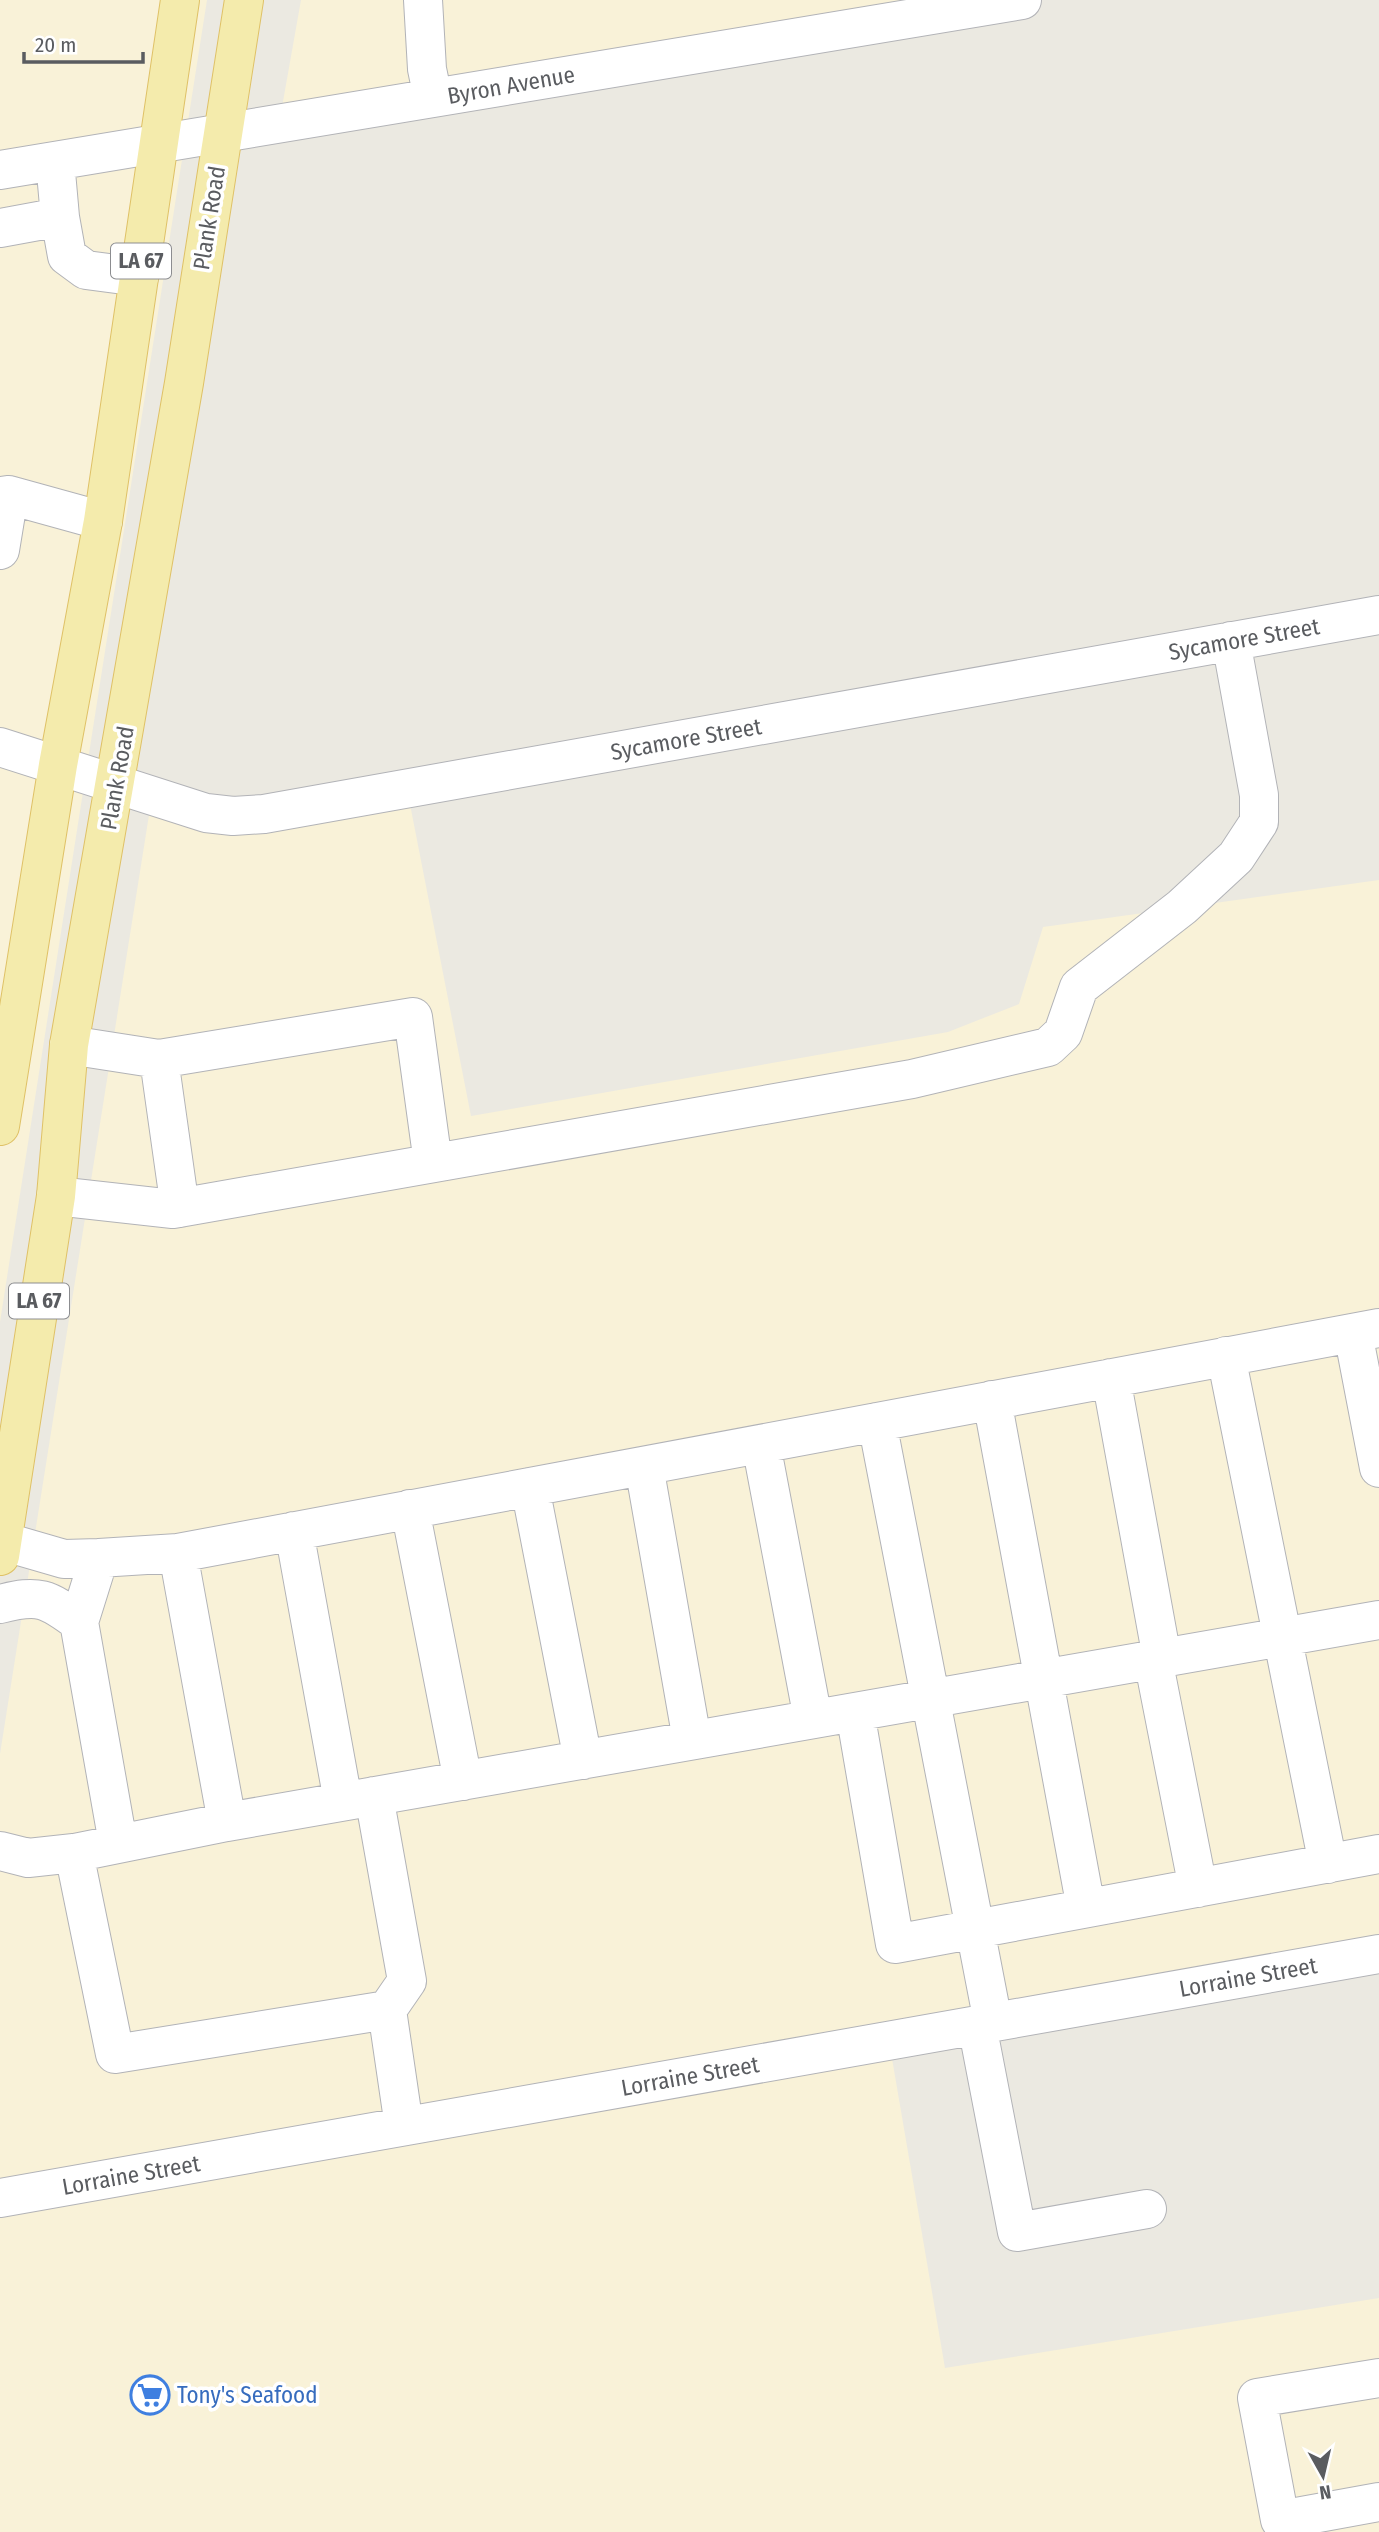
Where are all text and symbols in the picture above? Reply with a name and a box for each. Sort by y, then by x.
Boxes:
scale bar [24,21,144,65]
text: 20 m [35,32,76,58]
street label: Byron Avenue [445,60,577,110]
street label: Plank Road [187,164,231,272]
road number: LA 67 [111,244,171,278]
street label: Sycamore Street [1166,612,1322,666]
street label: Sycamore Street [608,712,764,766]
street label: Plank Road [94,724,140,832]
road number: LA 67 [9,1284,69,1318]
street label: Lorraine Street [1177,1951,1320,2003]
street label: Lorraine Street [619,2050,762,2102]
street label: Lorraine Street [60,2149,203,2201]
supermarket icon: Tony's Seafood [129,2374,171,2416]
place label: Tony's Seafood [177,2381,318,2409]
north arrow [1288,2441,1358,2511]
text: N [1318,2480,1333,2505]

